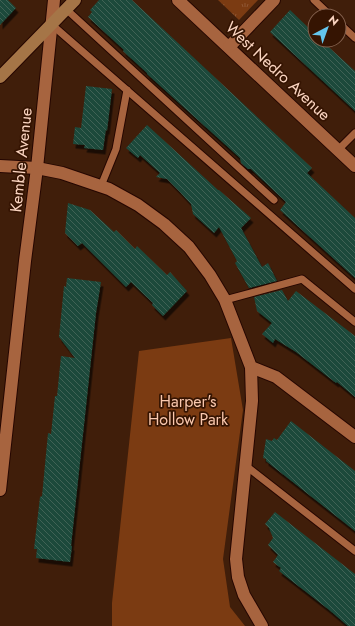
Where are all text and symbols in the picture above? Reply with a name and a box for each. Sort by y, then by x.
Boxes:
north arrow [307,8,347,48]
street label: West Nedro Avenue [222,18,334,124]
street label: Kemble Avenue [4,107,38,213]
park label: Harper's Hollow Park [148,390,229,431]

